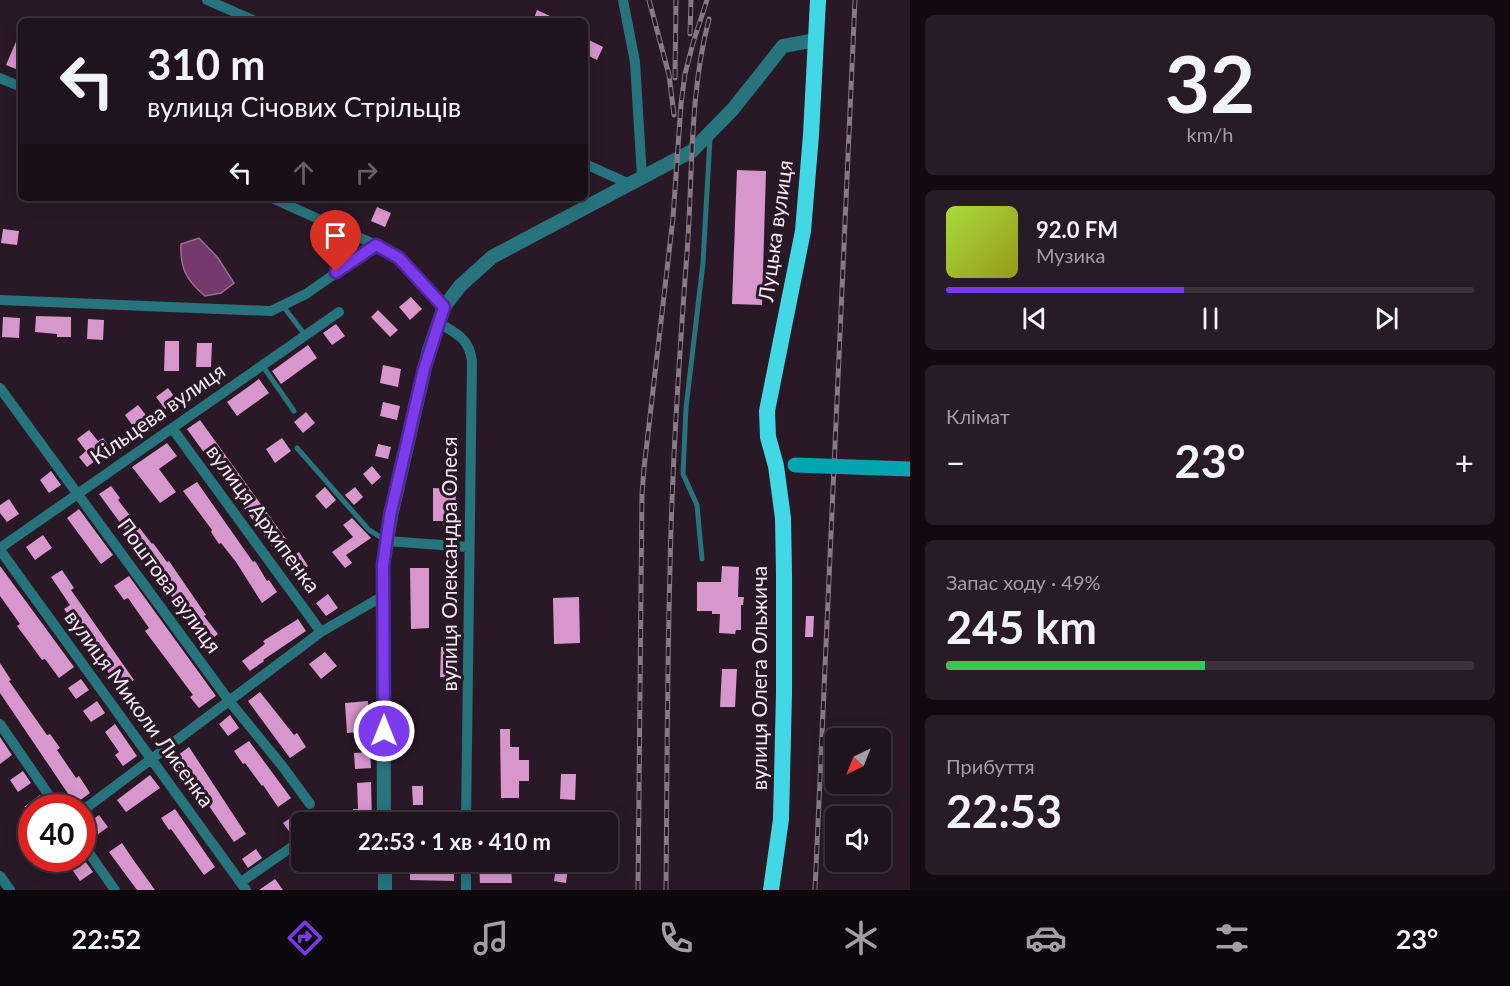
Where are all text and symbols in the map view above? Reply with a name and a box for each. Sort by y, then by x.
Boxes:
text: 32 [1165,36,1255,130]
text: 310 m [147,39,265,89]
icon: left [48,42,126,120]
text: вулиця Січових Стрільців [147,90,461,123]
text: km/h [1187,122,1233,146]
icon: left [224,156,257,189]
icon: ahead [287,156,320,189]
icon: right [350,156,383,189]
street label: Луцька вулиця [752,158,797,304]
pin [310,210,361,272]
text: 92.0 FM [1036,216,1118,243]
icon: arrive [319,219,352,252]
text: Музика [1036,243,1105,267]
icon: previous [1018,302,1051,335]
icon: pause [1194,302,1227,335]
icon: next [1370,302,1403,335]
street label: Кільцева вулиця [85,357,229,469]
text: Клімат [946,404,1010,428]
text: 23° [1175,434,1245,488]
street label: вулиця Олександра Олеся [436,437,461,691]
street label: вулиця Архипенка [202,439,326,597]
text: − [946,442,965,482]
text: + [1455,442,1474,482]
street label: Поштова вулиця [113,513,227,657]
street label: вулиця Олега Ольжича [746,566,771,790]
text: Запас ходу · 49% [946,570,1101,594]
text: 245 km [946,600,1097,654]
street label: вулиця Миколи Лисенка [60,605,220,811]
position arrow [352,699,416,763]
north arrow [825,728,891,794]
map controls [825,728,891,872]
text: Прибуття [946,754,1035,778]
text: 22:53 [946,784,1062,838]
speed limit sign: 40 [18,794,96,872]
button: sound [825,806,891,872]
text: 22:53 · 1 хв · 410 m [358,828,551,855]
icon: directions [284,917,326,959]
icon: music [470,917,512,959]
icon: phone [655,917,697,959]
icon: climate [840,917,882,959]
icon: car [1025,917,1067,959]
icon: filters [1211,917,1253,959]
text: 22:52 [72,922,141,955]
text: 23° [1396,922,1438,955]

